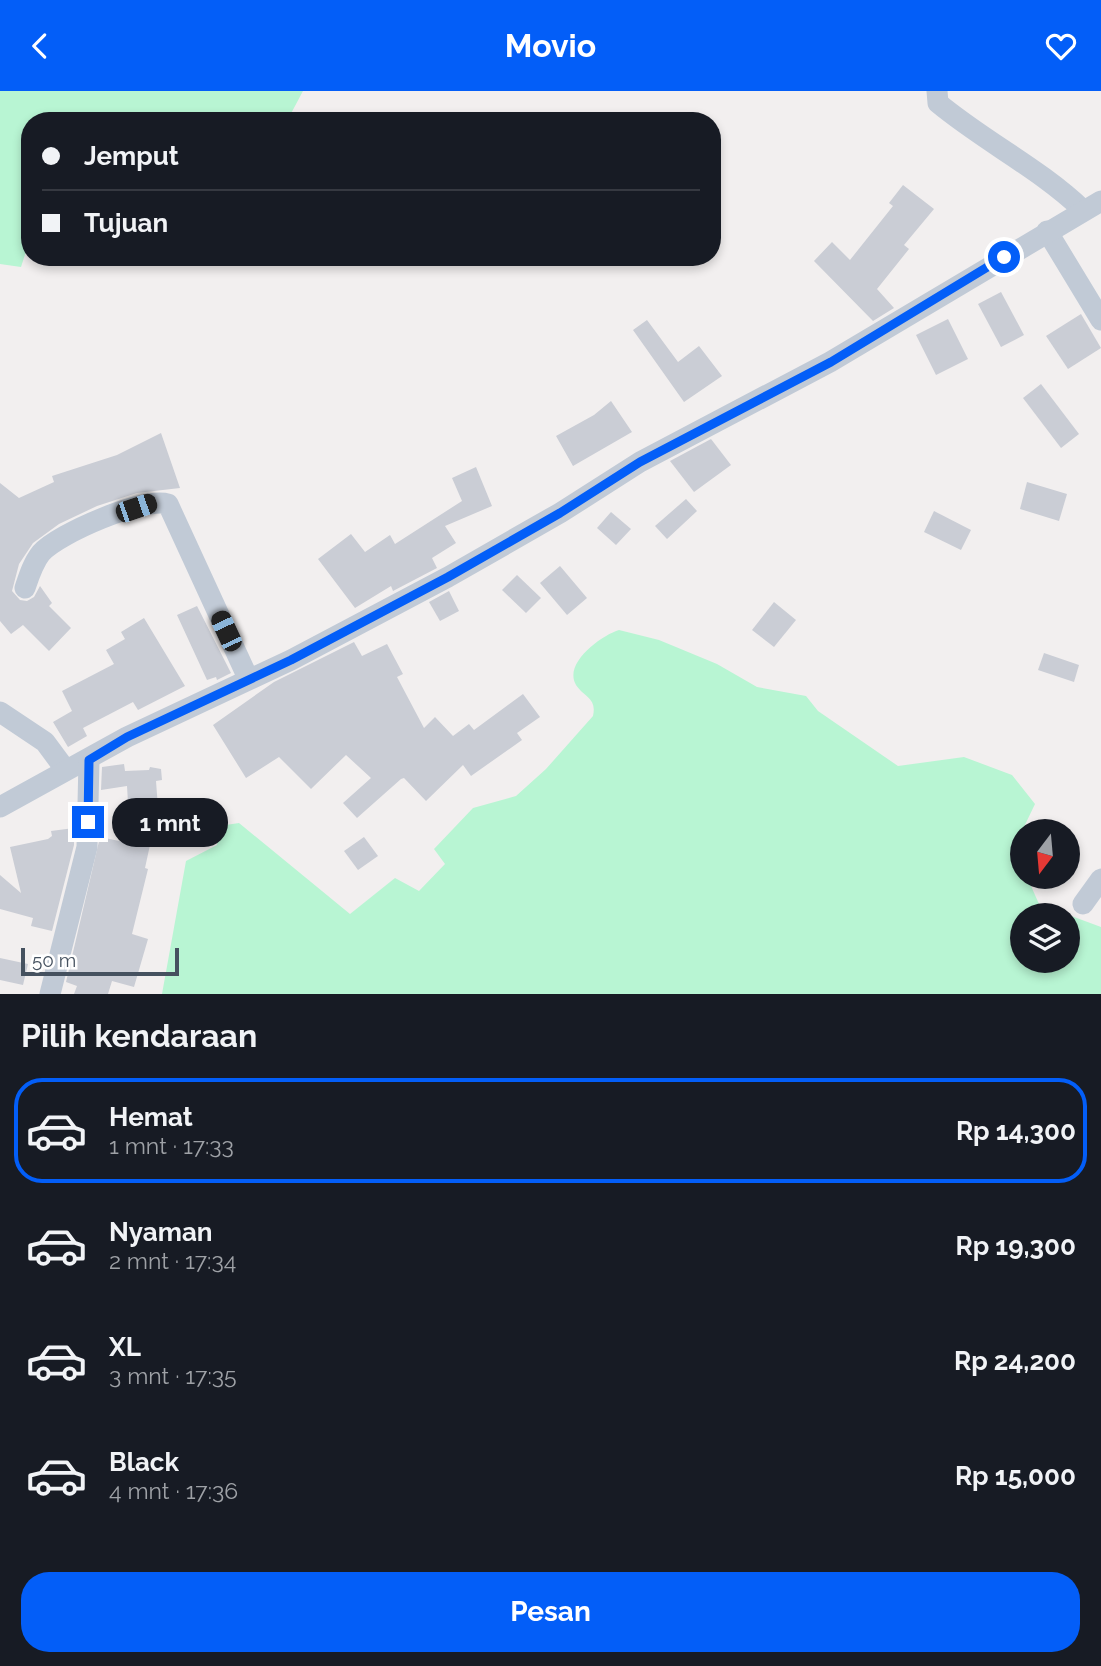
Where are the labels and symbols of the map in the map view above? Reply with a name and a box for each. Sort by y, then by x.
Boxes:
route start [988,241,1020,273]
car [113,491,160,525]
car [208,608,245,654]
callout: 1 mnt [112,797,228,847]
route end [72,806,104,838]
north arrow [1010,819,1080,889]
scale bar [21,945,178,977]

